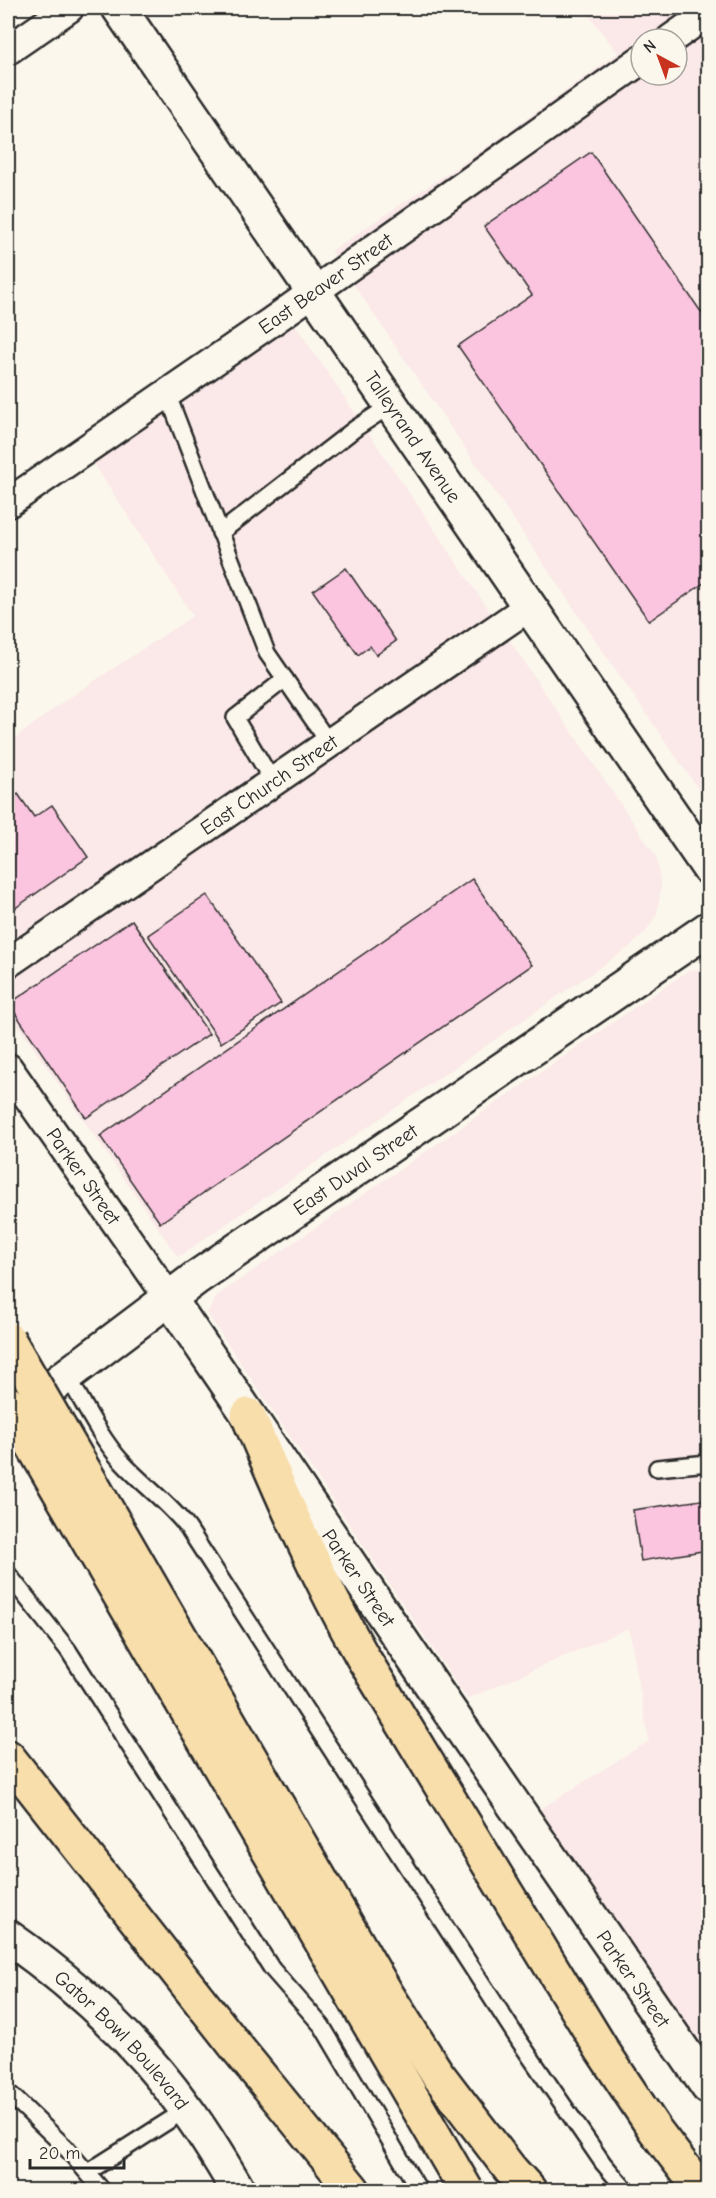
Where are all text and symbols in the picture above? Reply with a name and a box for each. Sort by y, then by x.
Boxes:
north arrow [629,27,689,87]
text: N [640,36,660,57]
street label: East Beaver Street [254,228,398,339]
street label: Talleyrand Avenue [360,367,466,507]
street label: East Church Street [196,729,343,840]
street label: East Duval Street [289,1119,423,1220]
street label: Parker Street [42,1124,126,1230]
street label: Parker Street [317,1525,400,1632]
street label: Parker Street [592,1926,675,2033]
street label: Gator Bowl Boulevard [49,1966,194,2114]
scale bar [30,2132,124,2170]
text: 20 m [39,2143,80,2164]

